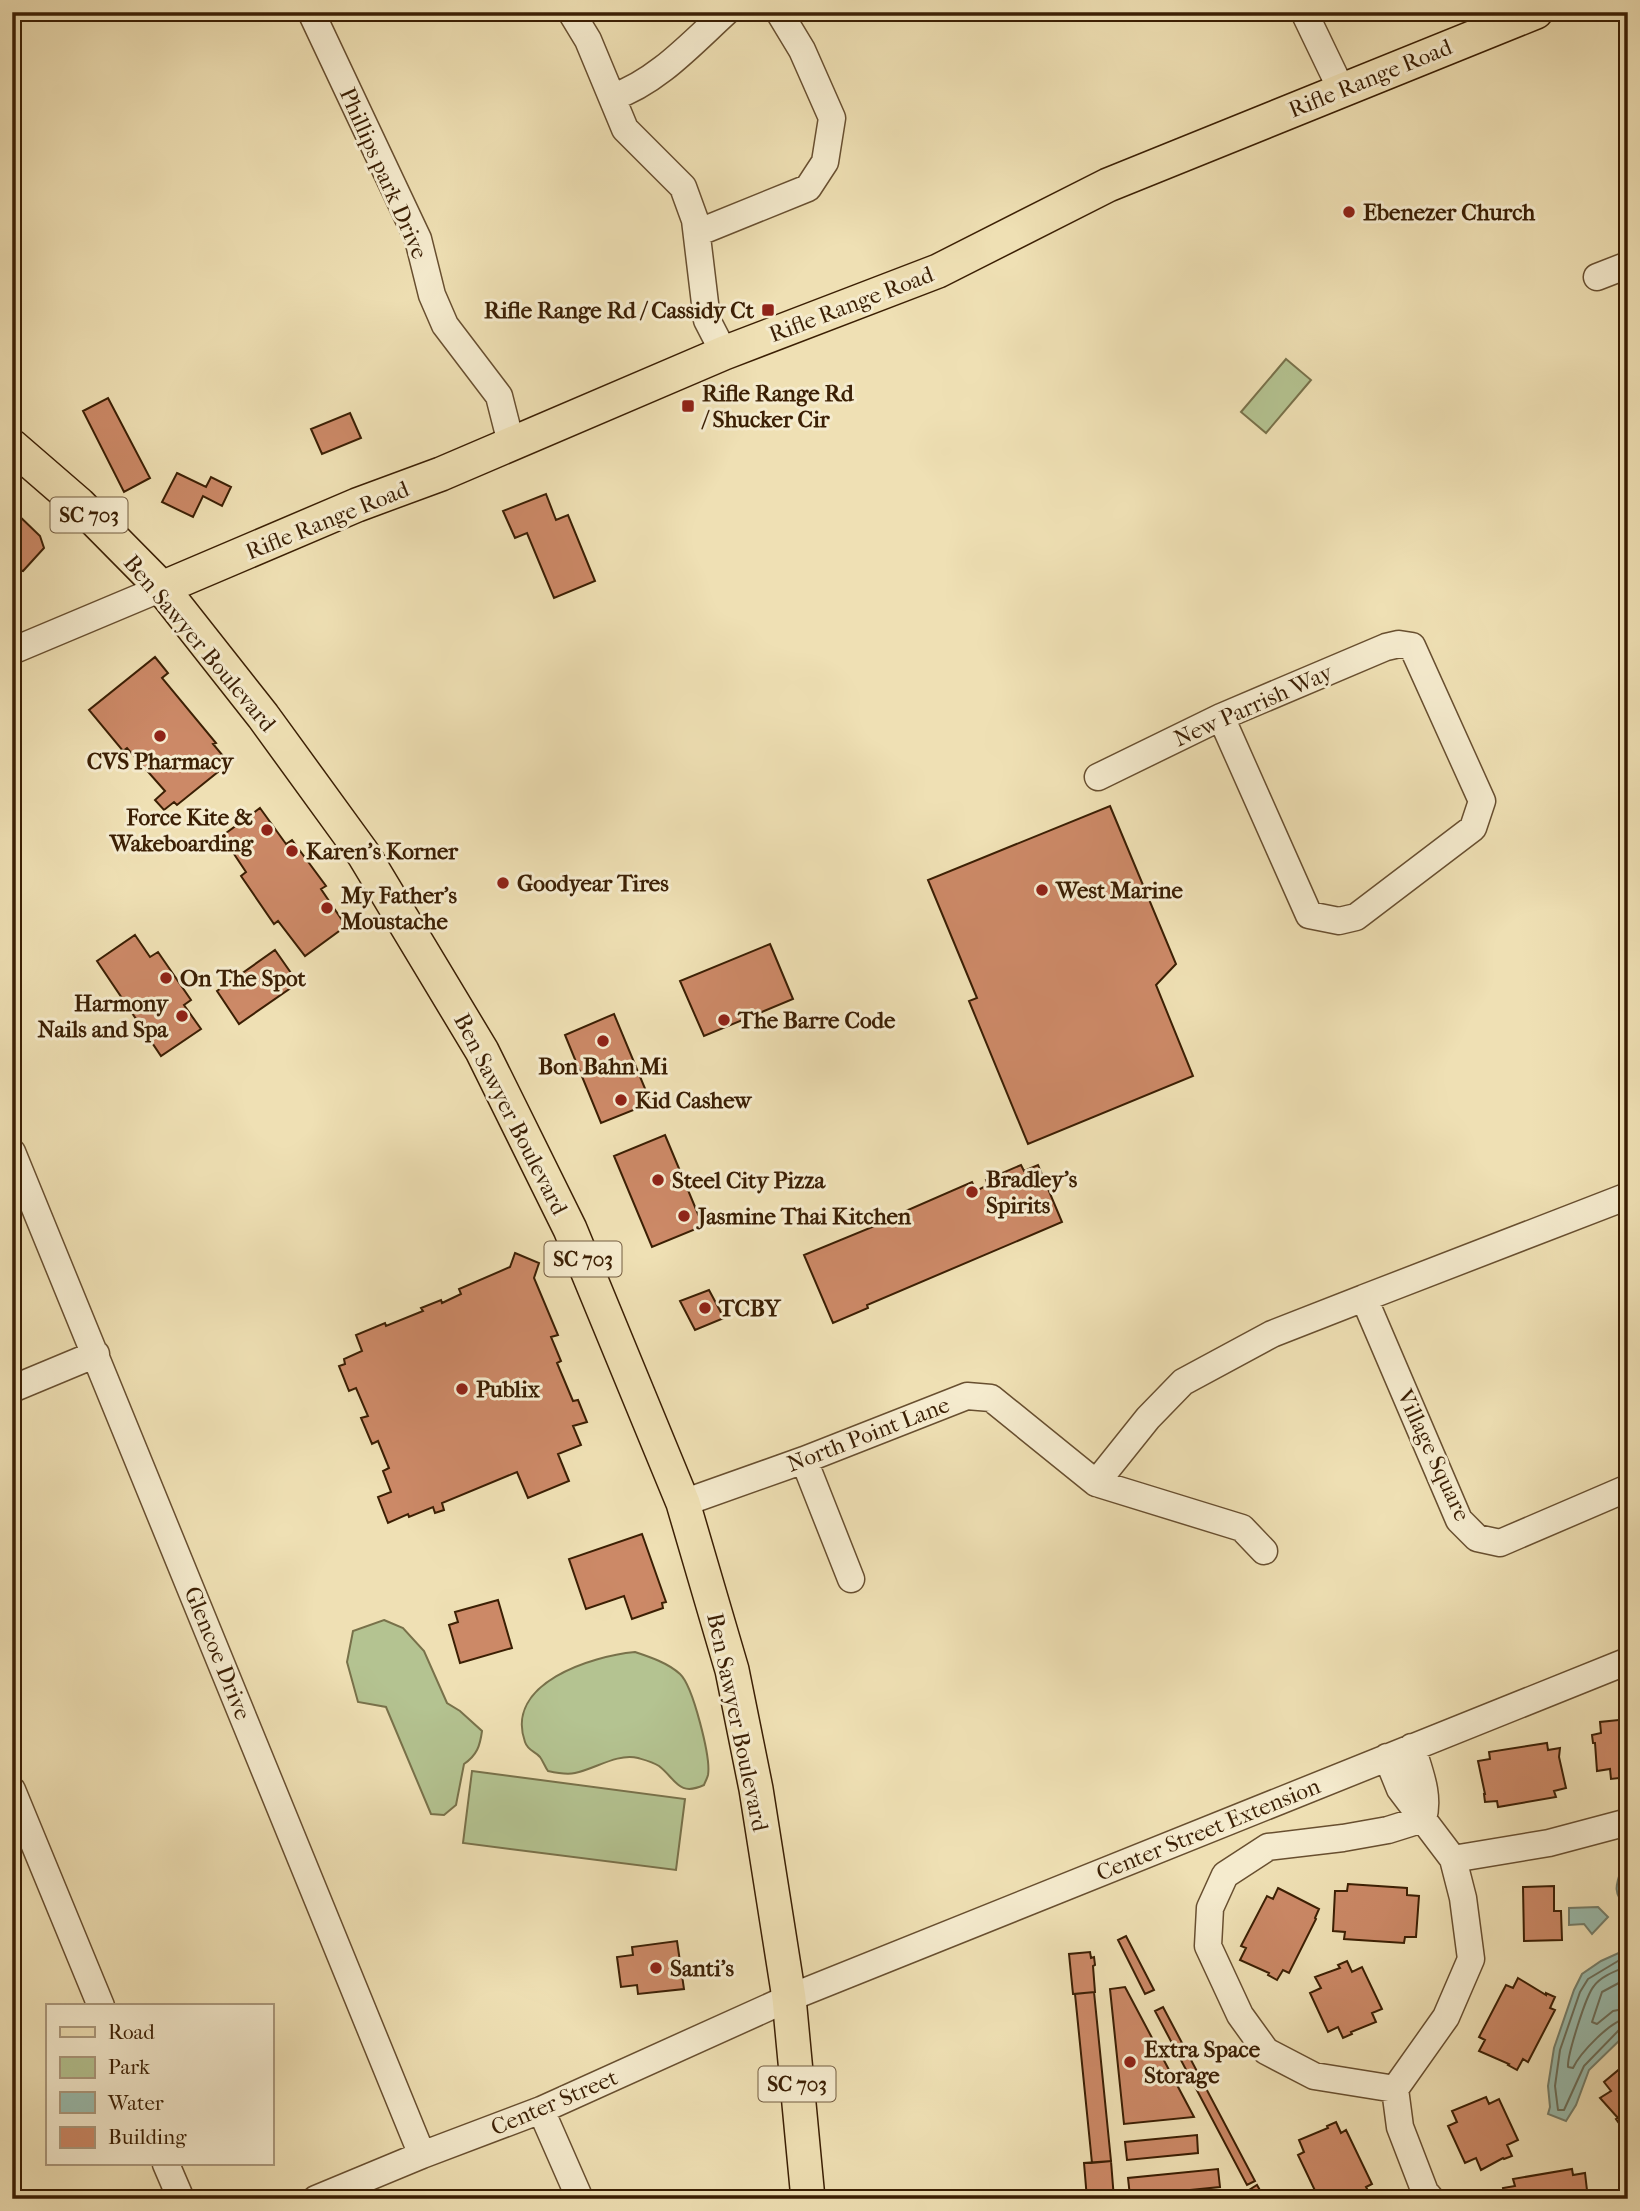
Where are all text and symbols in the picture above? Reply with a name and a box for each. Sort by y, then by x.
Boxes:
street label: Rifle Range Road [1285,33,1456,124]
street label: Phillips park Drive [334,83,433,263]
place label: Ebenezer Church [1363,199,1536,226]
marker: Ebenezer Church [1341,204,1357,220]
street label: Rifle Range Road [765,261,938,348]
place label: Rifle Range Rd / Cassidy Ct [484,297,755,324]
marker: Rifle Range Rd / Cassidy Ct [760,302,776,318]
place label: Rifle Range Rd / Shucker Cir [701,380,855,433]
marker: Rifle Range Rd / Shucker Cir [680,398,696,414]
street label: Rifle Range Road [242,475,413,566]
road number: SC 703 [50,498,128,532]
street label: Ben Sawyer Boulevard [118,549,282,738]
street label: New Parrish Way [1170,658,1337,753]
marker: CVS Pharmacy [152,728,168,744]
place label: CVS Pharmacy [87,748,235,775]
place label: Force Kite & Wakeboarding [109,804,254,857]
marker: Force Kite & Wakeboarding [259,822,275,838]
place label: Karen's Korner [306,838,459,865]
marker: Karen's Korner [284,843,300,859]
place label: Goodyear Tires [517,870,669,897]
marker: Goodyear Tires [495,875,511,891]
place label: West Marine [1055,877,1184,904]
place label: My Father's Moustache [341,882,458,935]
marker: West Marine [1034,882,1050,898]
marker: My Father's Moustache [319,900,335,916]
place label: On The Spot [180,965,307,992]
marker: On The Spot [158,970,174,986]
place label: Harmony Nails and Spa [38,990,170,1043]
place label: The Barre Code [737,1007,896,1034]
marker: Harmony Nails and Spa [174,1008,190,1024]
street label: Ben Sawyer Boulevard [448,1009,573,1220]
marker: The Barre Code [716,1012,732,1028]
marker: Bon Bahn Mi [595,1033,611,1049]
place label: Bon Bahn Mi [538,1053,668,1080]
place label: Kid Cashew [635,1087,753,1114]
marker: Kid Cashew [613,1092,629,1108]
place label: Bradley’s Spirits [986,1166,1078,1219]
place label: Steel City Pizza [672,1167,826,1194]
marker: Steel City Pizza [650,1172,666,1188]
marker: Bradley’s Spirits [964,1184,980,1200]
place label: Jasmine Thai Kitchen [696,1203,912,1230]
marker: Jasmine Thai Kitchen [676,1208,692,1224]
road number: SC 703 [544,1242,622,1276]
place label: TCBY [718,1295,782,1322]
marker: TCBY [697,1300,713,1316]
place label: Publix [476,1376,541,1403]
marker: Publix [454,1381,470,1397]
street label: Village Square [1391,1384,1476,1525]
street label: North Point Lane [783,1391,953,1478]
street label: Glencoe Drive [179,1583,257,1724]
street label: Ben Sawyer Boulevard [701,1611,774,1834]
street label: Center Street Extension [1092,1772,1325,1887]
place label: Santi's [670,1955,734,1982]
marker: Santi's [648,1960,664,1976]
legend [46,2004,273,2166]
text: Road [108,2020,155,2044]
place label: Extra Space Storage [1144,2036,1261,2089]
marker: Extra Space Storage [1122,2054,1138,2070]
text: Park [108,2055,150,2079]
street label: Center Street [487,2064,622,2141]
road number: SC 703 [758,2066,836,2102]
text: Water [107,2091,164,2115]
text: Building [108,2125,187,2149]

